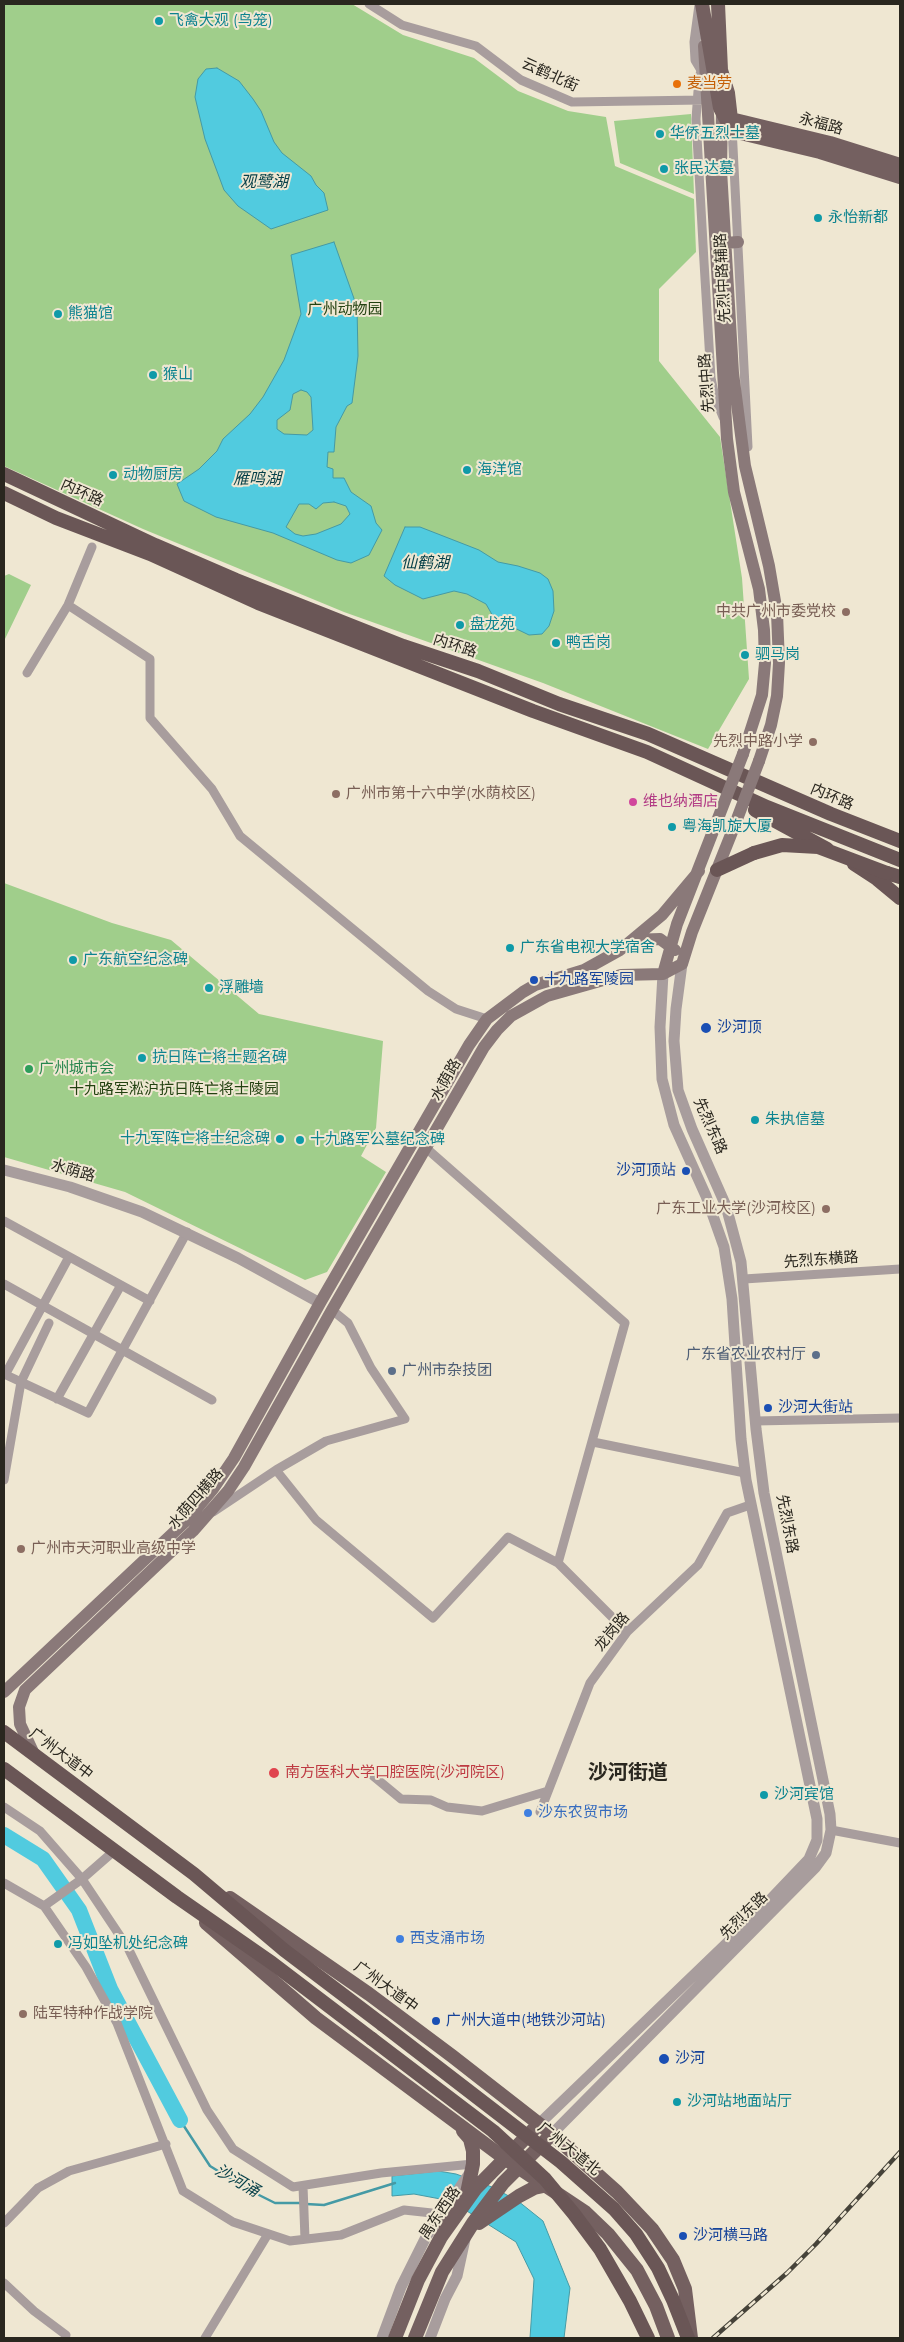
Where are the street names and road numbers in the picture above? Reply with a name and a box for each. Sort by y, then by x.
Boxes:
street label: 云鹤北街 [519,55,581,95]
street label: 永福路 [797,109,845,139]
street label: 先烈中路辅路 [712,233,734,323]
street label: 先烈中路 [696,352,718,414]
street label: 内环路 [58,476,106,510]
street label: 内环路 [431,630,479,662]
street label: 内环路 [808,780,856,814]
street label: 水荫路 [427,1056,465,1104]
street label: 先烈东路 [690,1095,730,1157]
street label: 水荫路 [49,1156,97,1186]
street label: 先烈东横路 [783,1248,859,1272]
street label: 水荫四横路 [165,1465,227,1533]
street label: 先烈东路 [772,1493,802,1555]
street label: 龙岗路 [591,1609,633,1655]
street label: 广州大道中 [26,1724,96,1784]
street label: 先烈东路 [716,1888,772,1944]
street label: 广州大道中 [350,1958,422,2016]
street label: 广州大道北 [534,2118,604,2180]
street label: 禺东西路 [416,2183,464,2243]

